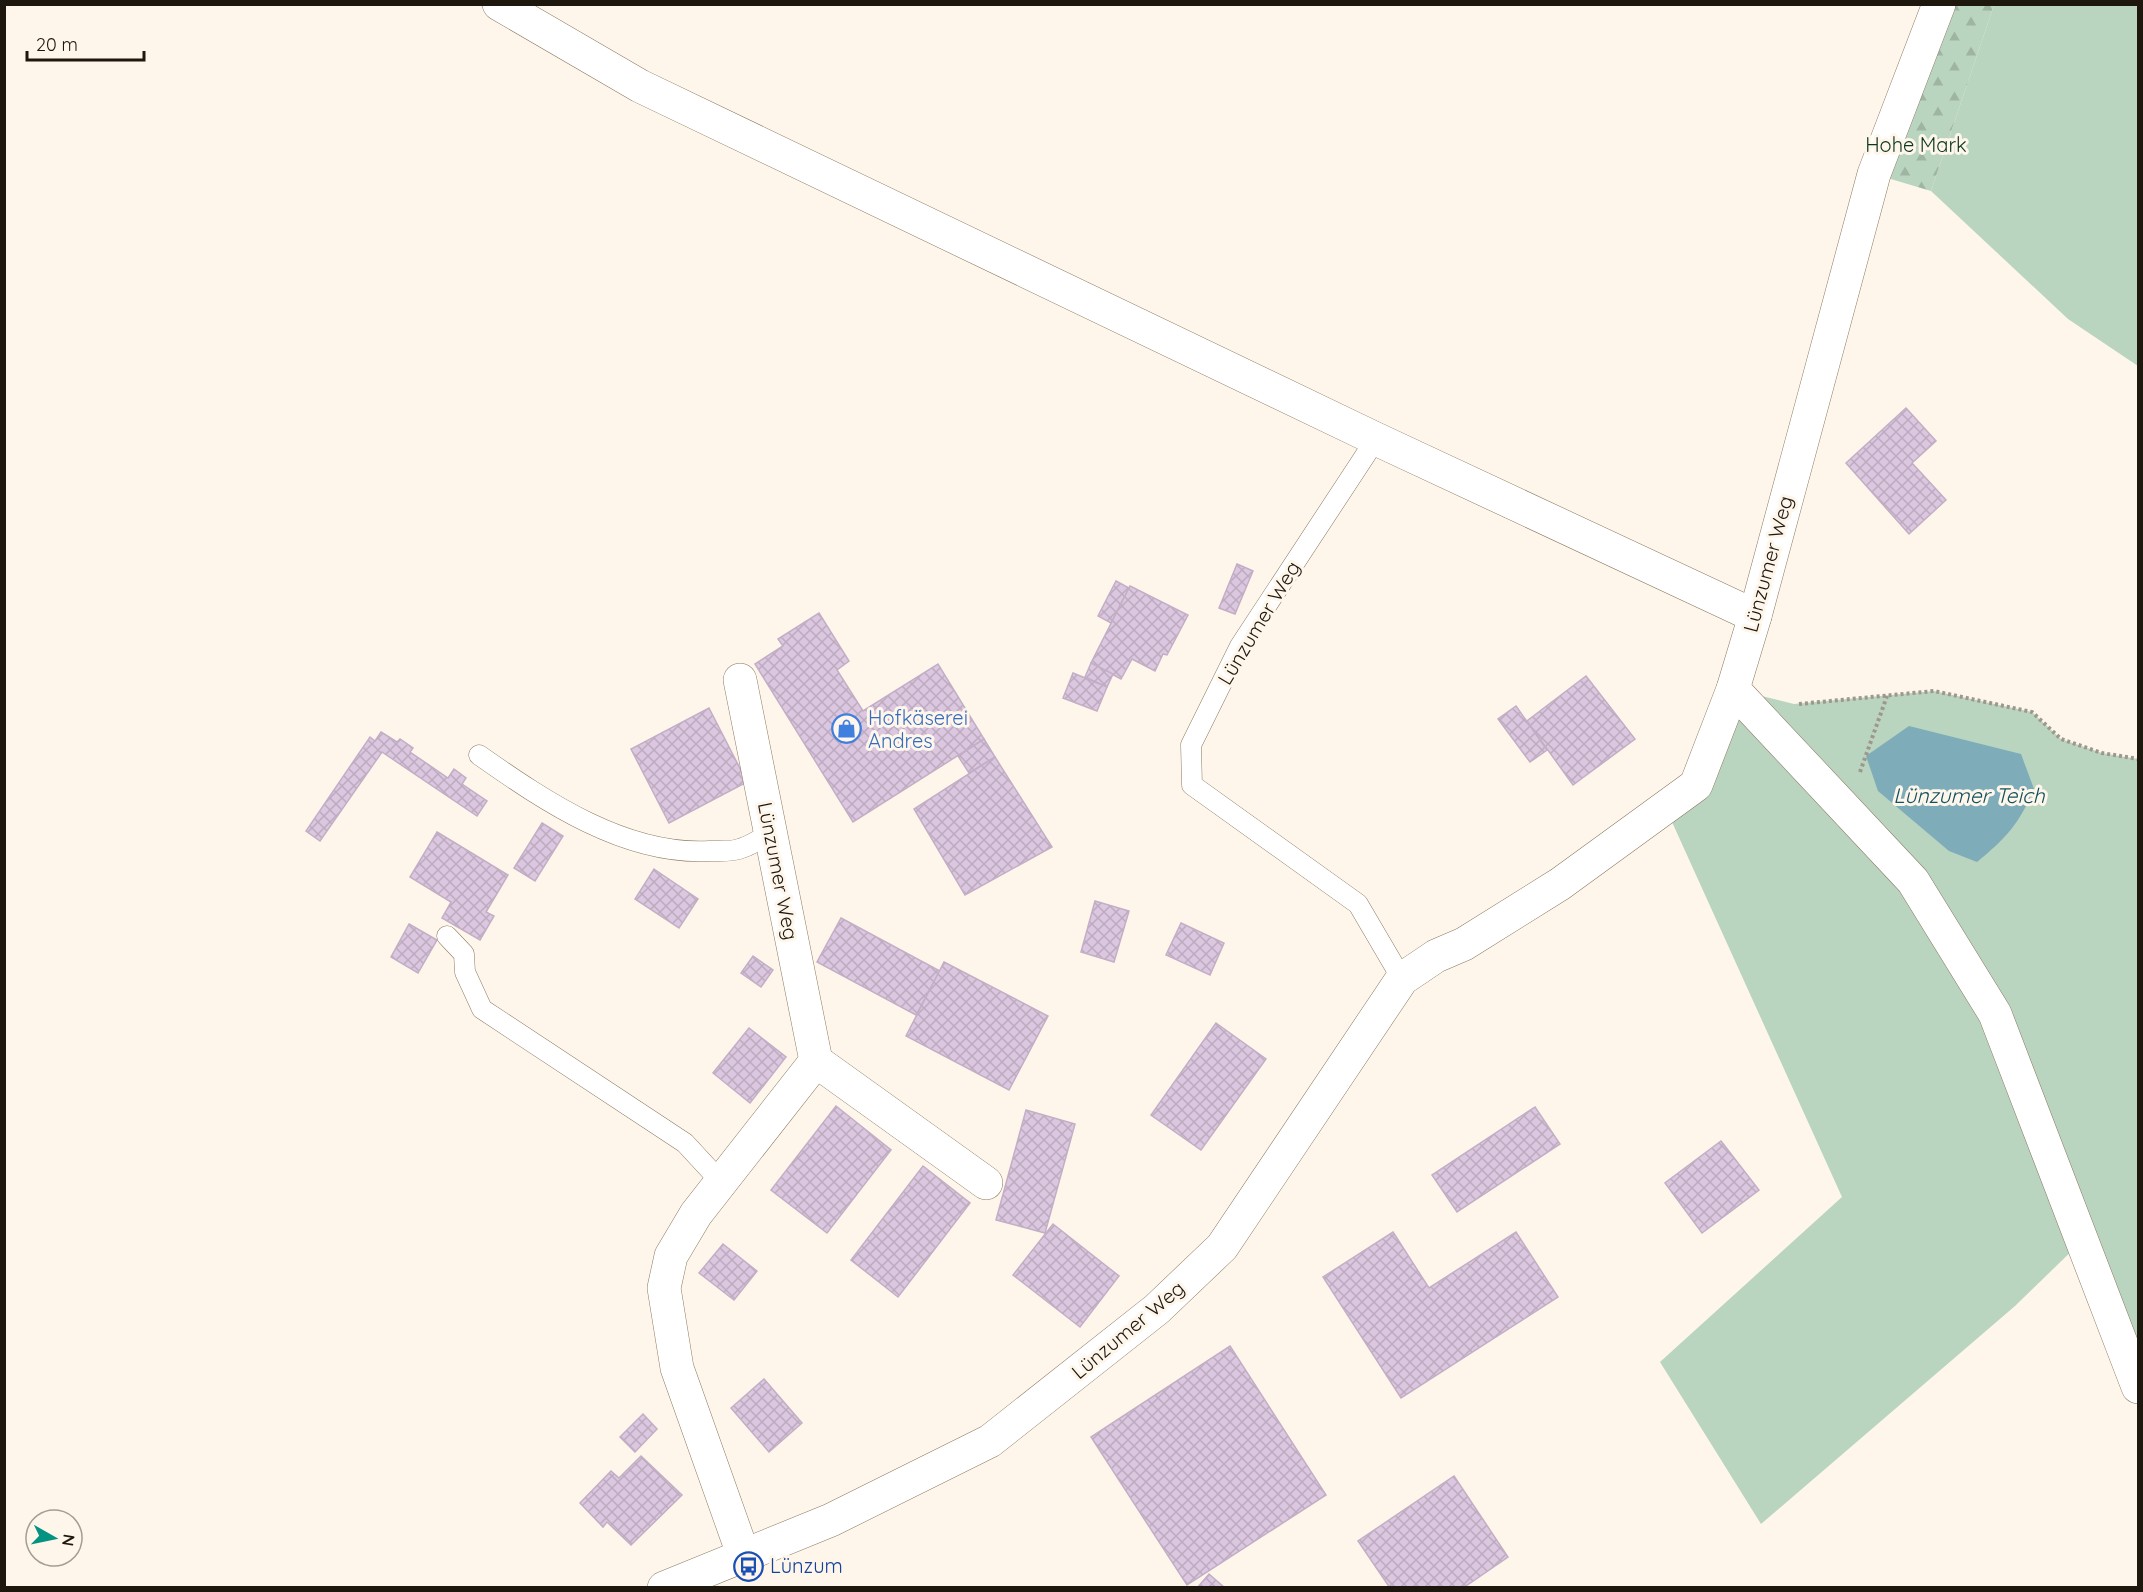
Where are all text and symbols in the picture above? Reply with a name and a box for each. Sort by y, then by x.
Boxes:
scale bar [27,24,144,62]
text: 20 m [36,33,78,56]
park label: Hohe Mark [1865,132,1967,157]
street label: Lünzumer Weg [1737,493,1798,635]
street label: Lünzumer Weg [1212,556,1305,689]
place label: Hofkäserei Andres [868,705,968,753]
shop icon: Hofkäserei Andres [831,713,863,745]
water label: Lünzumer Teich [1893,782,2046,808]
street label: Lünzumer Weg [753,800,804,942]
street label: Lünzumer Weg [1066,1275,1189,1384]
north arrow [24,1508,84,1568]
text: N [58,1533,80,1548]
bus stop icon: Lünzum [733,1550,765,1582]
place label: Lünzum [770,1553,843,1578]

